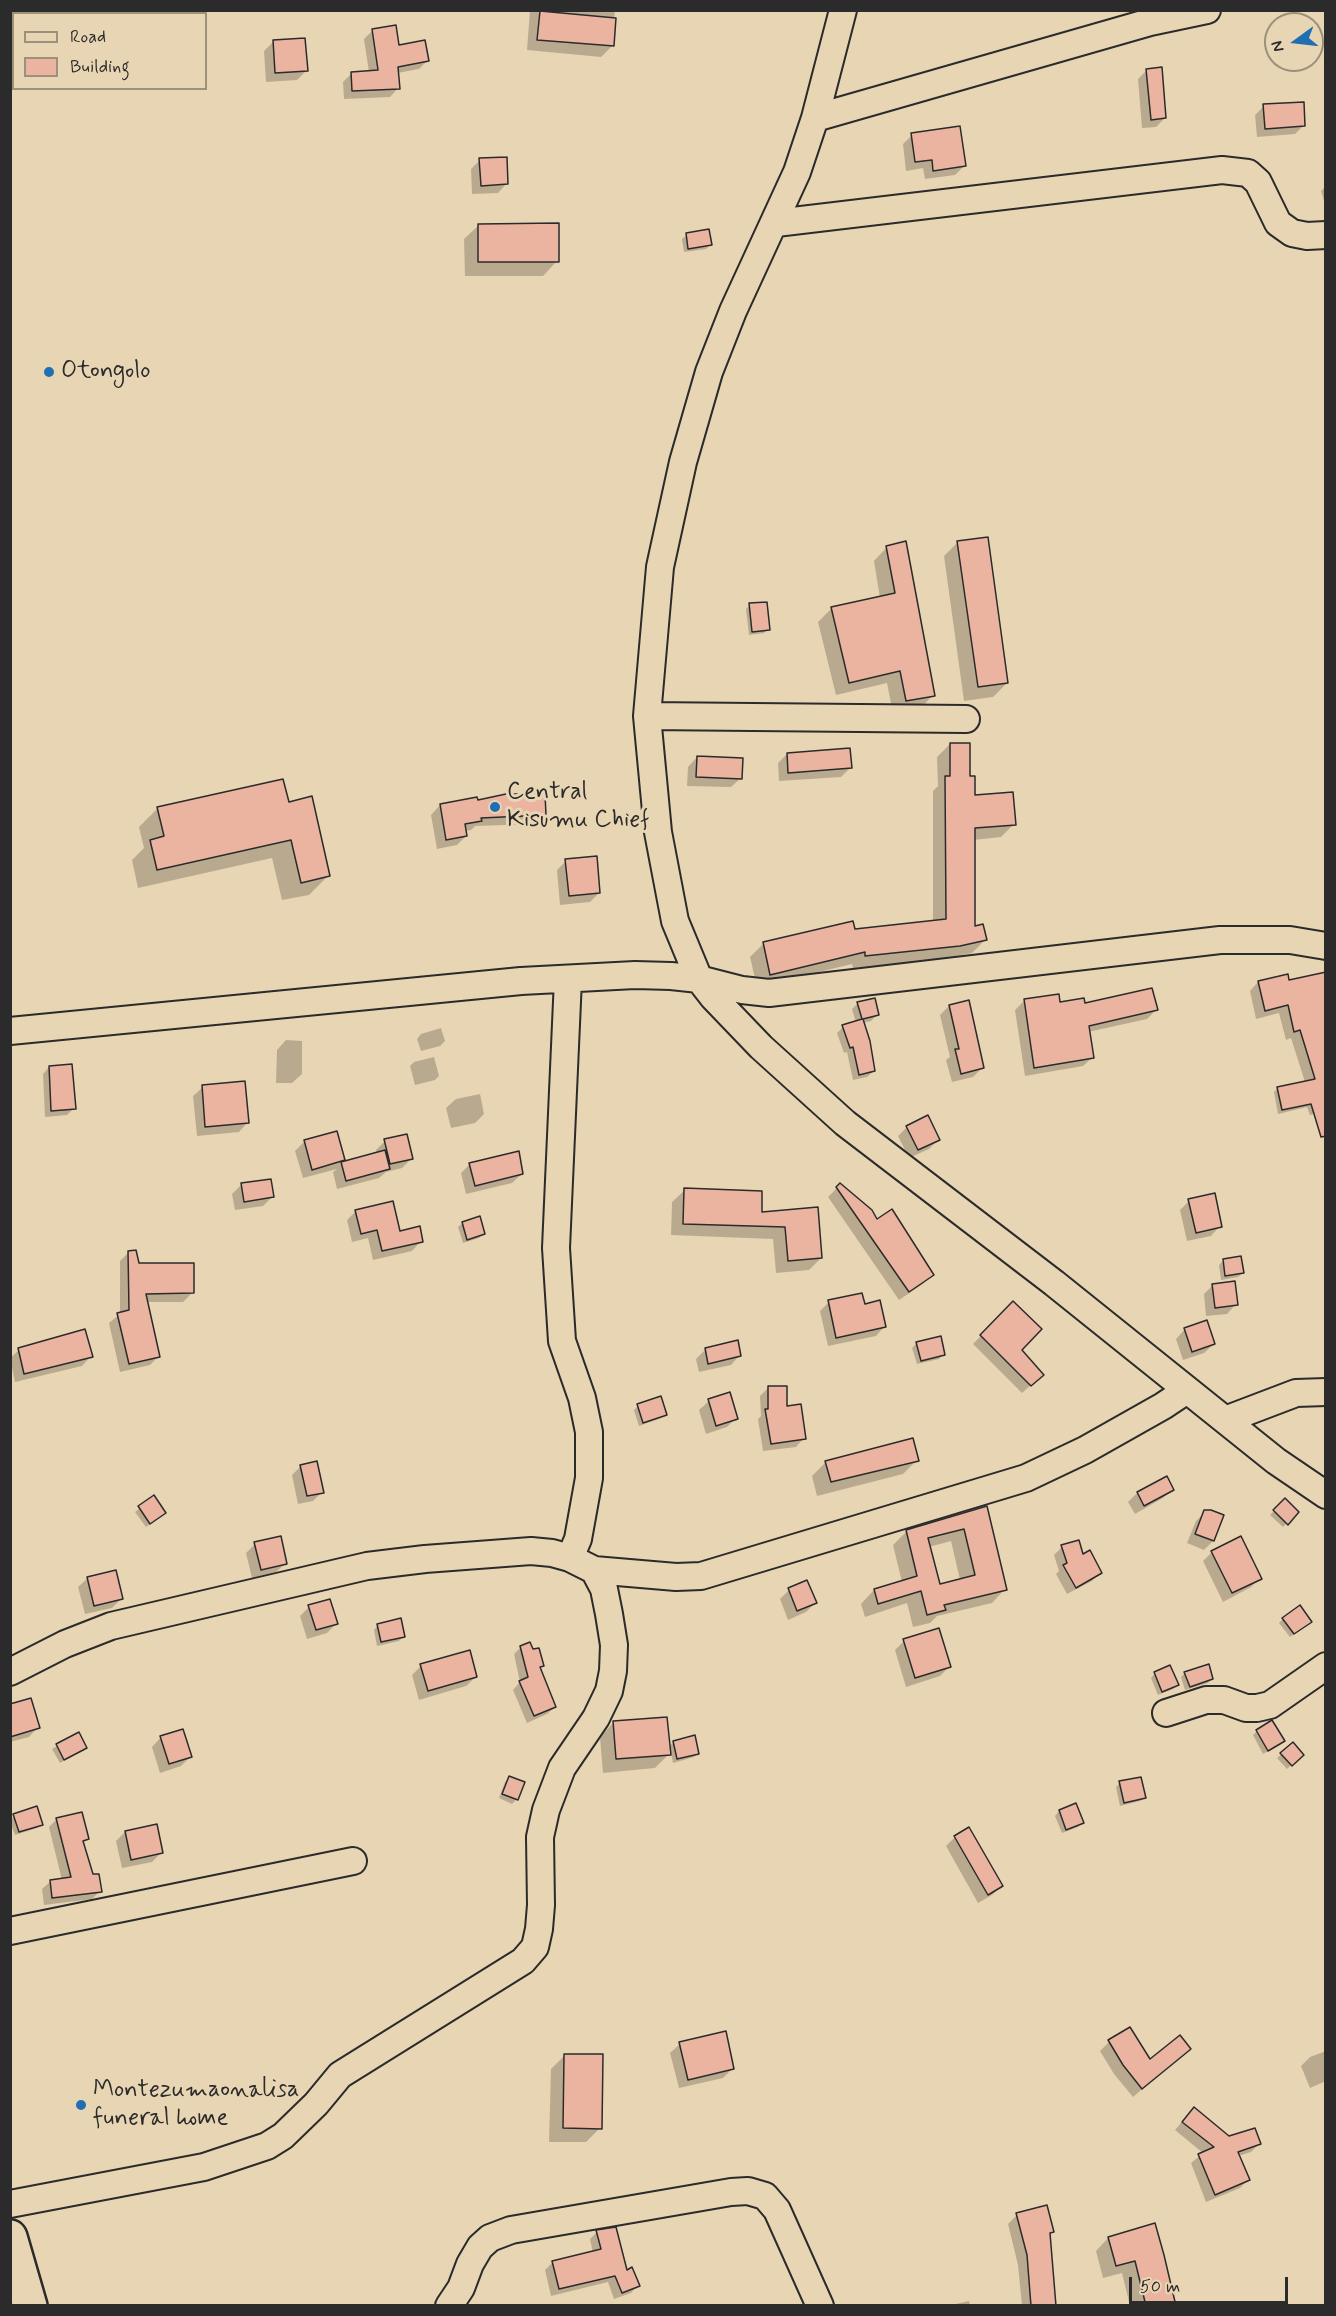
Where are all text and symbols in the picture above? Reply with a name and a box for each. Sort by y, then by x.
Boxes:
legend [12,12,207,90]
north arrow [1264,12,1324,72]
text: Road [70,25,106,49]
text: N [1267,38,1290,54]
text: Building [70,55,130,79]
place label: Otongolo [61,358,151,386]
marker: Otongolo [42,365,56,379]
place label: Central Kisumu Chief [507,779,649,835]
marker: Central Kisumu Chief [488,800,502,814]
place label: Montezumaonalisa funeral home [93,2077,299,2133]
marker: Montezumaonalisa funeral home [74,2098,88,2112]
scale bar [1132,2265,1291,2303]
text: 50 m [1140,2275,1180,2299]

